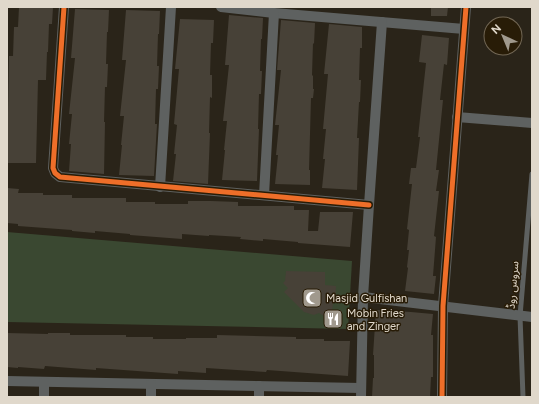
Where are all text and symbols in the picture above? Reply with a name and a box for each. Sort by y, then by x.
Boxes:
north arrow [483,16,523,56]
text: N [489,22,504,37]
street label: سروس روڈ [504,260,522,310]
mosque icon: Masjid Gulfishan [301,287,323,309]
place label: Masjid Gulfishan [326,292,407,305]
place label: Mobin Fries and Zinger [347,307,404,333]
restaurant icon: Mobin Fries and Zinger [322,308,344,330]

